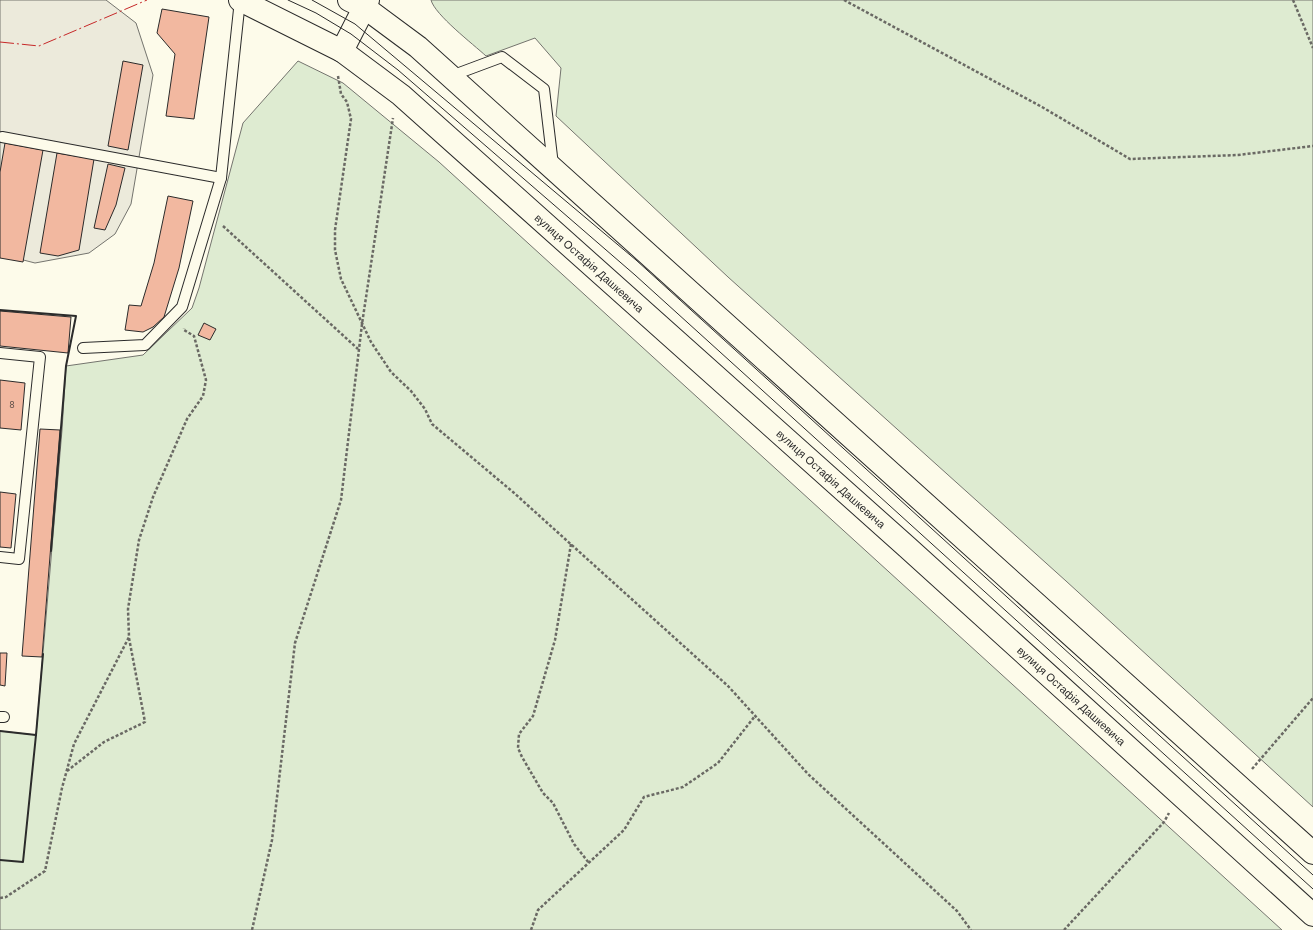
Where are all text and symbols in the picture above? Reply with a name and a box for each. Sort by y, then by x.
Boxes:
street label: вулиця Остафія Дашкевича [532,211,647,316]
house number: 8 [9,399,15,411]
street label: вулиця Остафія Дашкевича [773,427,889,532]
street label: вулиця Остафія Дашкевича [1014,643,1129,749]

